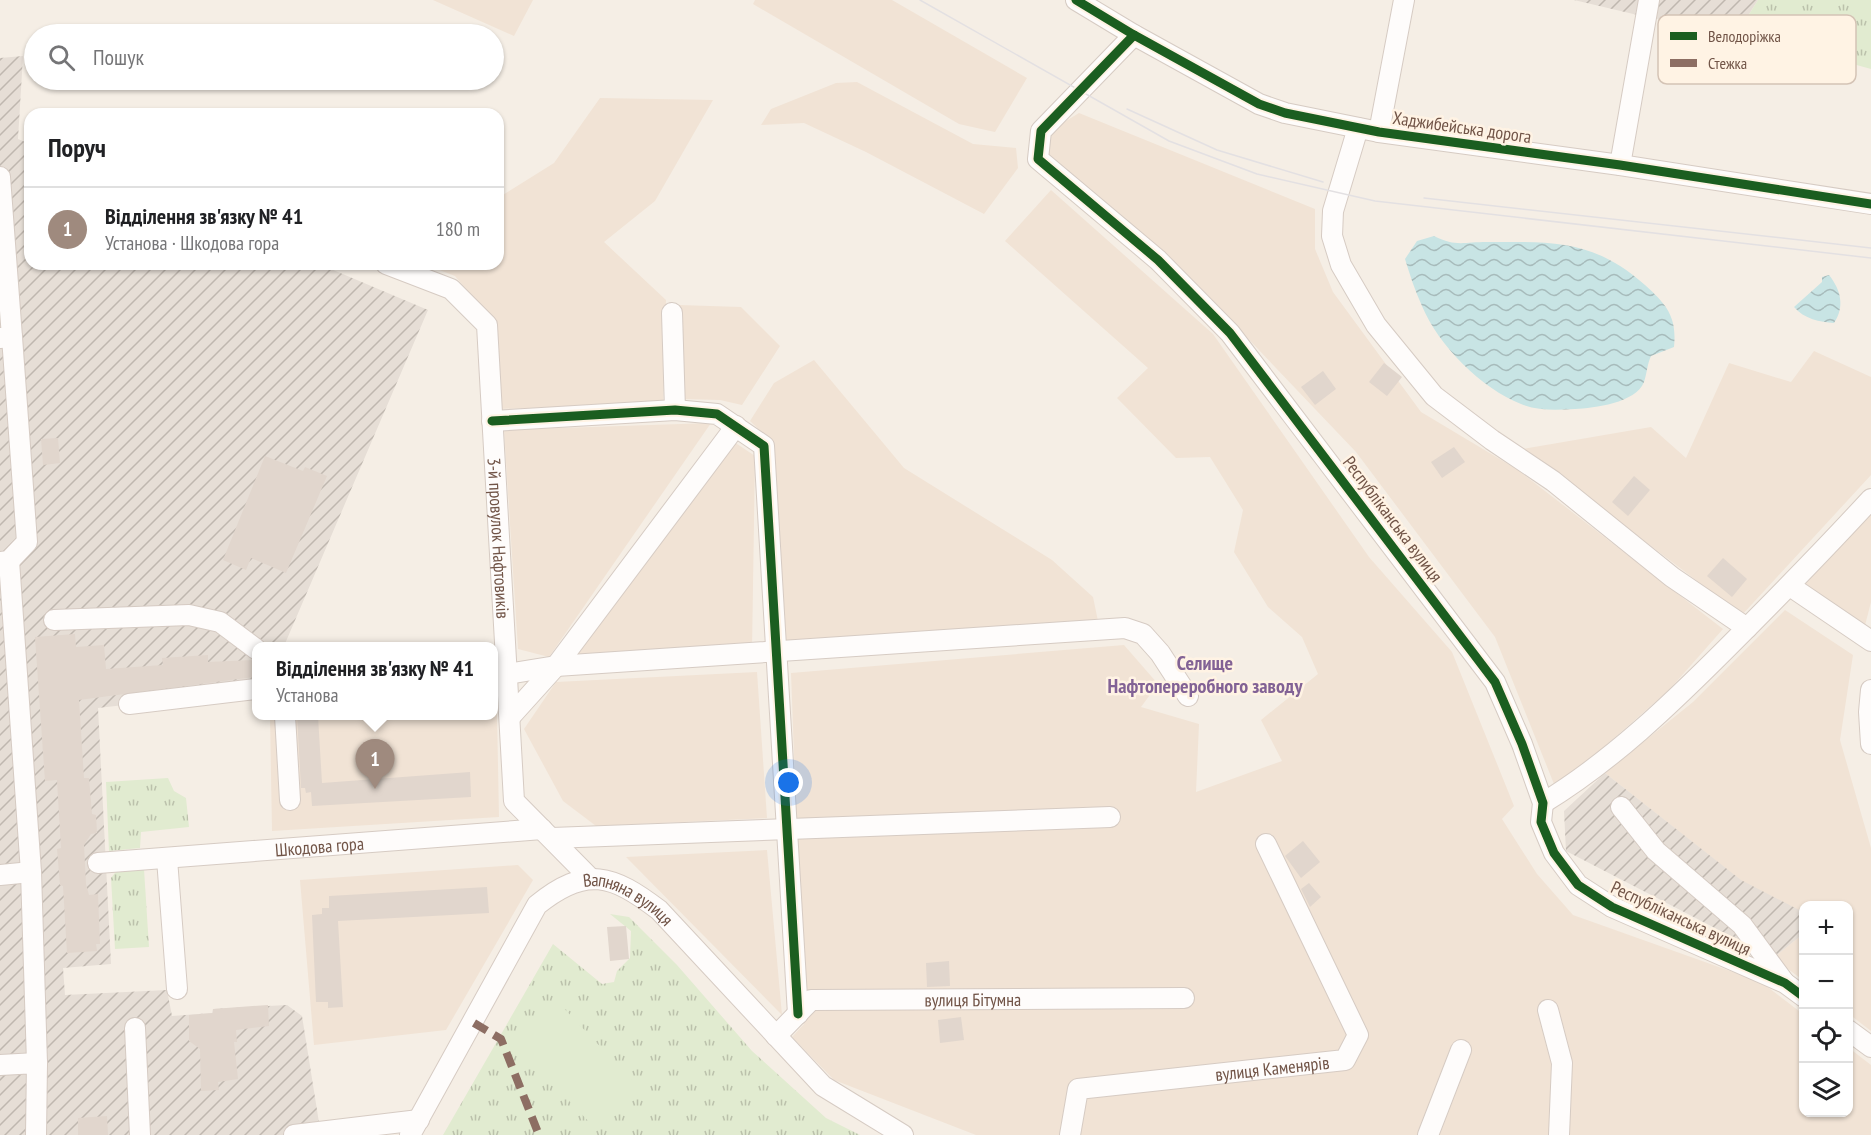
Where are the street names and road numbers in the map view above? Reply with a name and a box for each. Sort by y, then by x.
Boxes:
street label: Хаджибейська дорога [1391,106,1533,148]
street label: Республіканська вулиця [1338,451,1448,587]
street label: 3-й провулок Нафтовиків [483,457,515,619]
street label: Шкодова гора [274,831,365,861]
street label: Вапняна вулиця [582,868,679,930]
street label: Республіканська вулиця [1607,875,1755,961]
street label: вулиця Бітумна [924,987,1021,1011]
street label: вулиця Каменярів [1214,1050,1330,1086]

